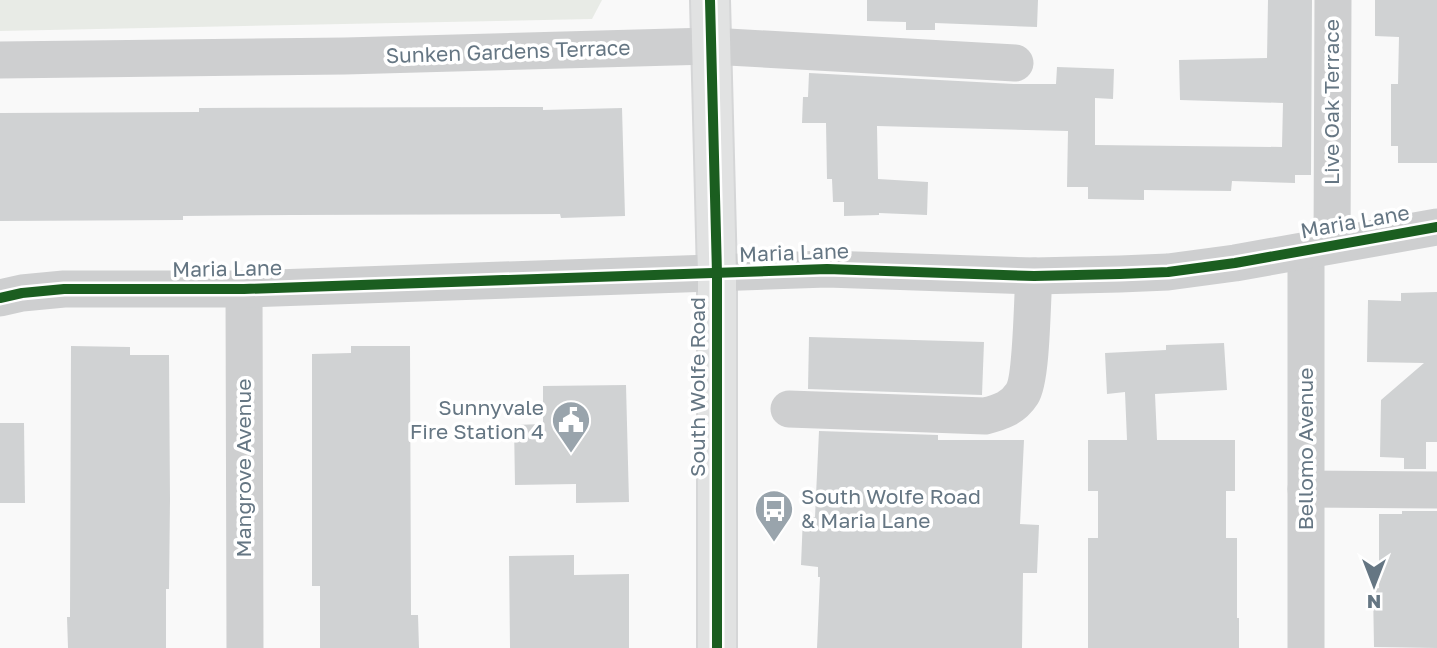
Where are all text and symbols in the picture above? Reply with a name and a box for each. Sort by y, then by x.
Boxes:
street label: Live Oak Terrace [1318,19,1344,185]
street label: Sunken Gardens Terrace [385,34,631,68]
street label: Maria Lane [1298,199,1411,243]
street label: Maria Lane [739,237,849,267]
street label: Maria Lane [172,254,282,282]
street label: South Wolfe Road [684,297,710,477]
street label: Bellomo Avenue [1292,368,1318,530]
street label: Mangrove Avenue [230,379,256,557]
place label: Sunnyvale Fire Station 4 [410,394,544,444]
public building icon: Sunnyvale Fire Station 4 [550,399,592,454]
place label: South Wolfe Road & Maria Lane [801,483,981,533]
bus stop icon: South Wolfe Road & Maria Lane [753,488,795,543]
north arrow [1339,550,1409,620]
text: N [1367,591,1381,614]

